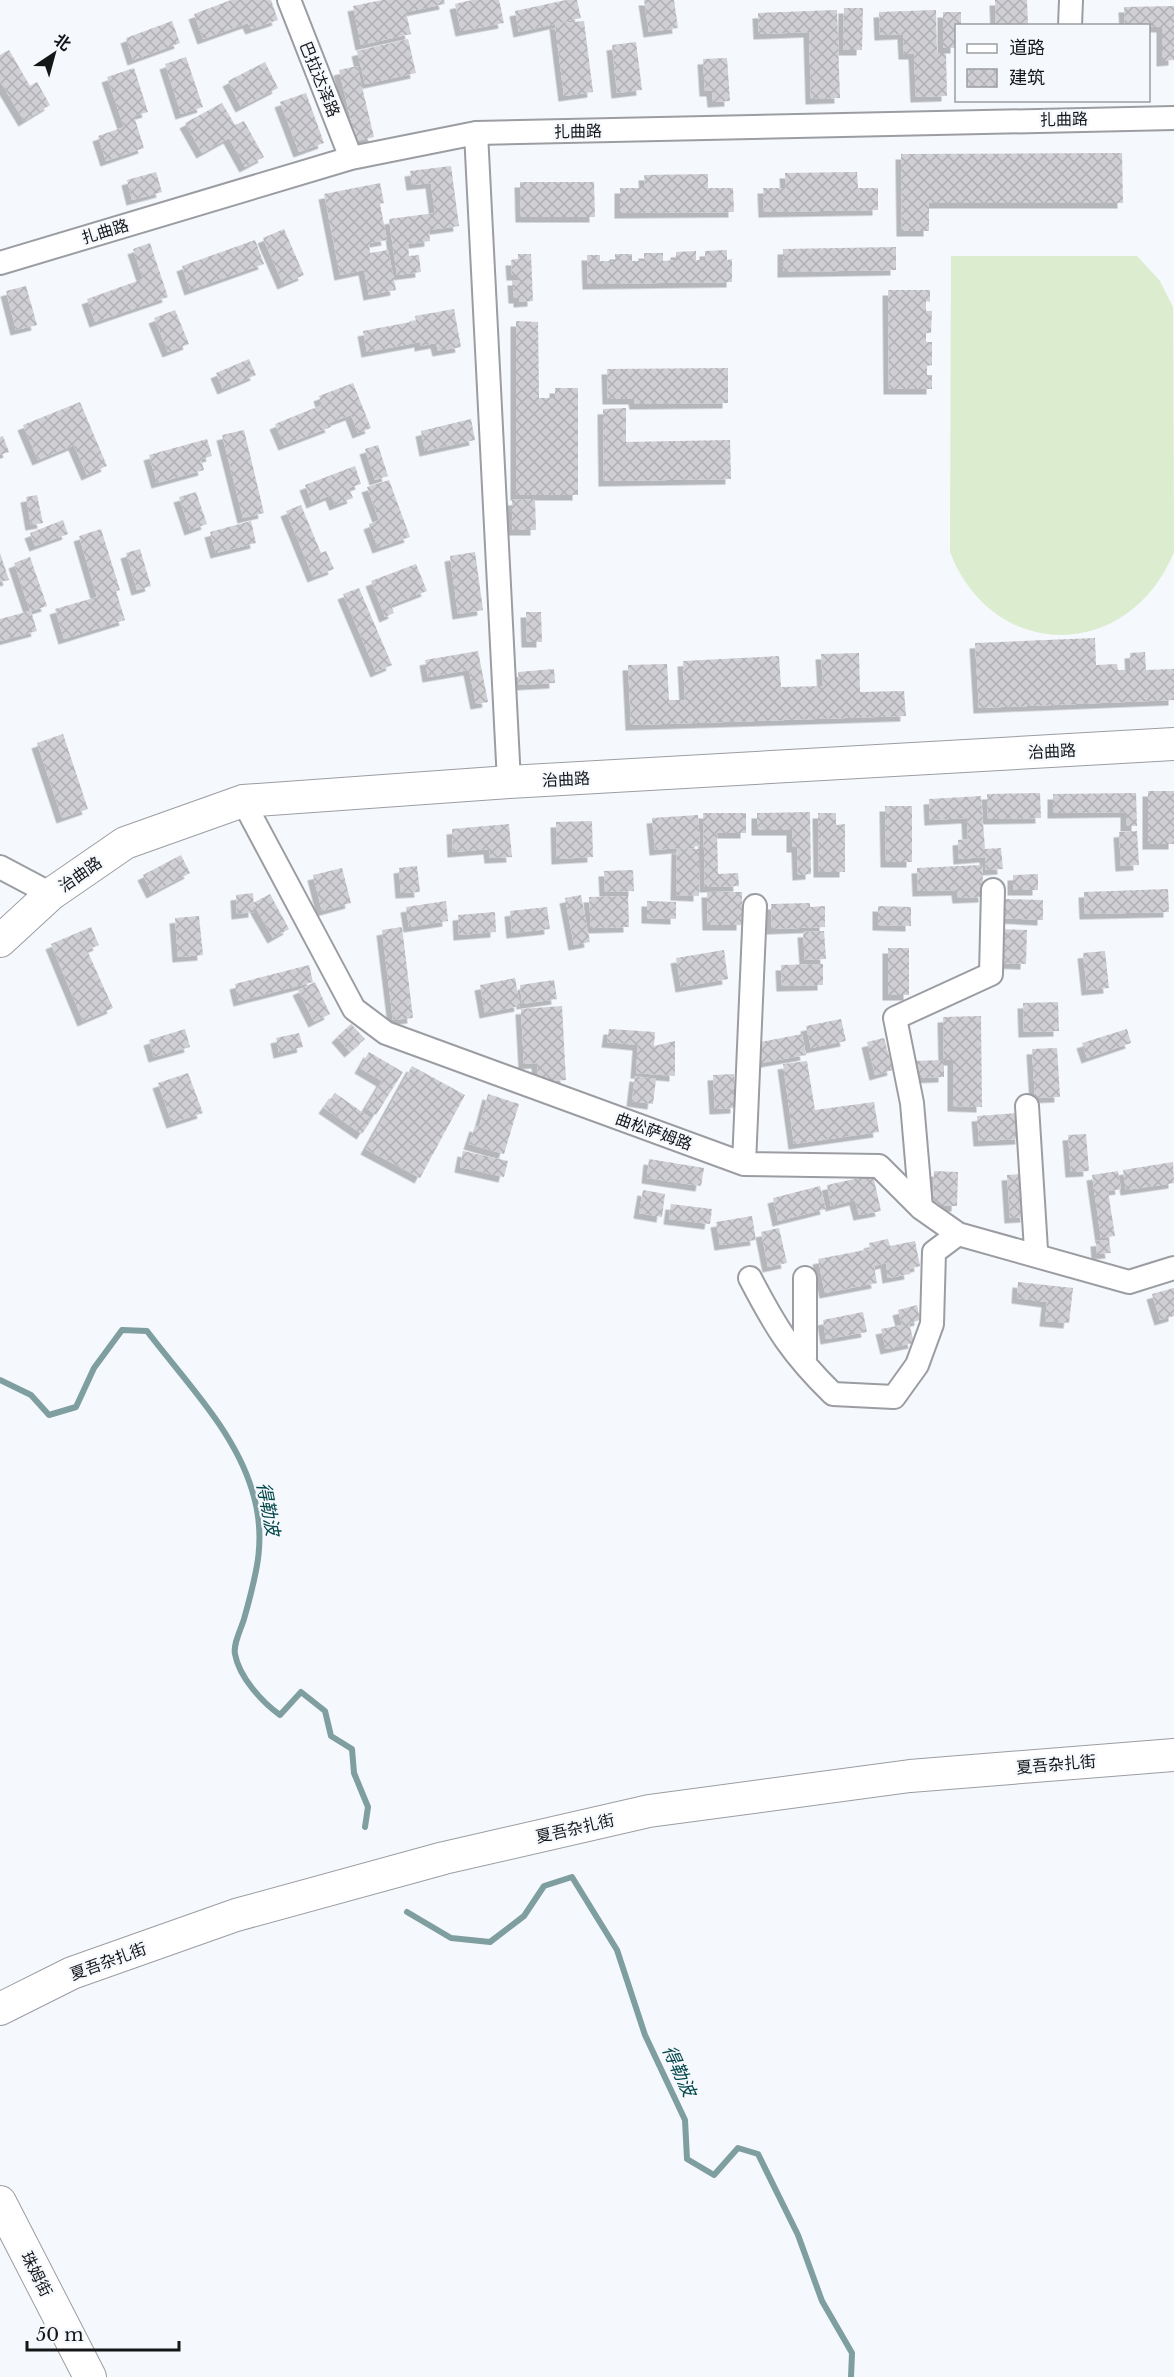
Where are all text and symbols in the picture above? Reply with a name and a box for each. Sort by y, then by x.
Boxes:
north arrow [24,24,84,84]
legend [955,24,1150,102]
text: 北 [50,29,75,55]
text: 道路 [1009,37,1045,59]
street label: 巴拉达泽路 [296,38,344,120]
text: 建筑 [1009,67,1045,89]
street label: 扎曲路 [1040,109,1088,129]
street label: 扎曲路 [554,121,602,141]
street label: 扎曲路 [79,214,131,248]
street label: 治曲路 [1028,740,1076,762]
street label: 治曲路 [542,768,590,790]
street label: 治曲路 [55,852,105,896]
street label: 曲松萨姆路 [613,1108,695,1154]
water label: 得勒波 [252,1480,285,1541]
street label: 夏吾杂扎街 [1015,1751,1097,1777]
street label: 夏吾杂扎街 [534,1809,616,1847]
street label: 夏吾杂扎街 [67,1938,149,1984]
water label: 得勒波 [658,2042,702,2103]
street label: 珠姆街 [17,2248,57,2300]
scale bar [27,2314,178,2352]
text: 50 m [36,2324,84,2346]

